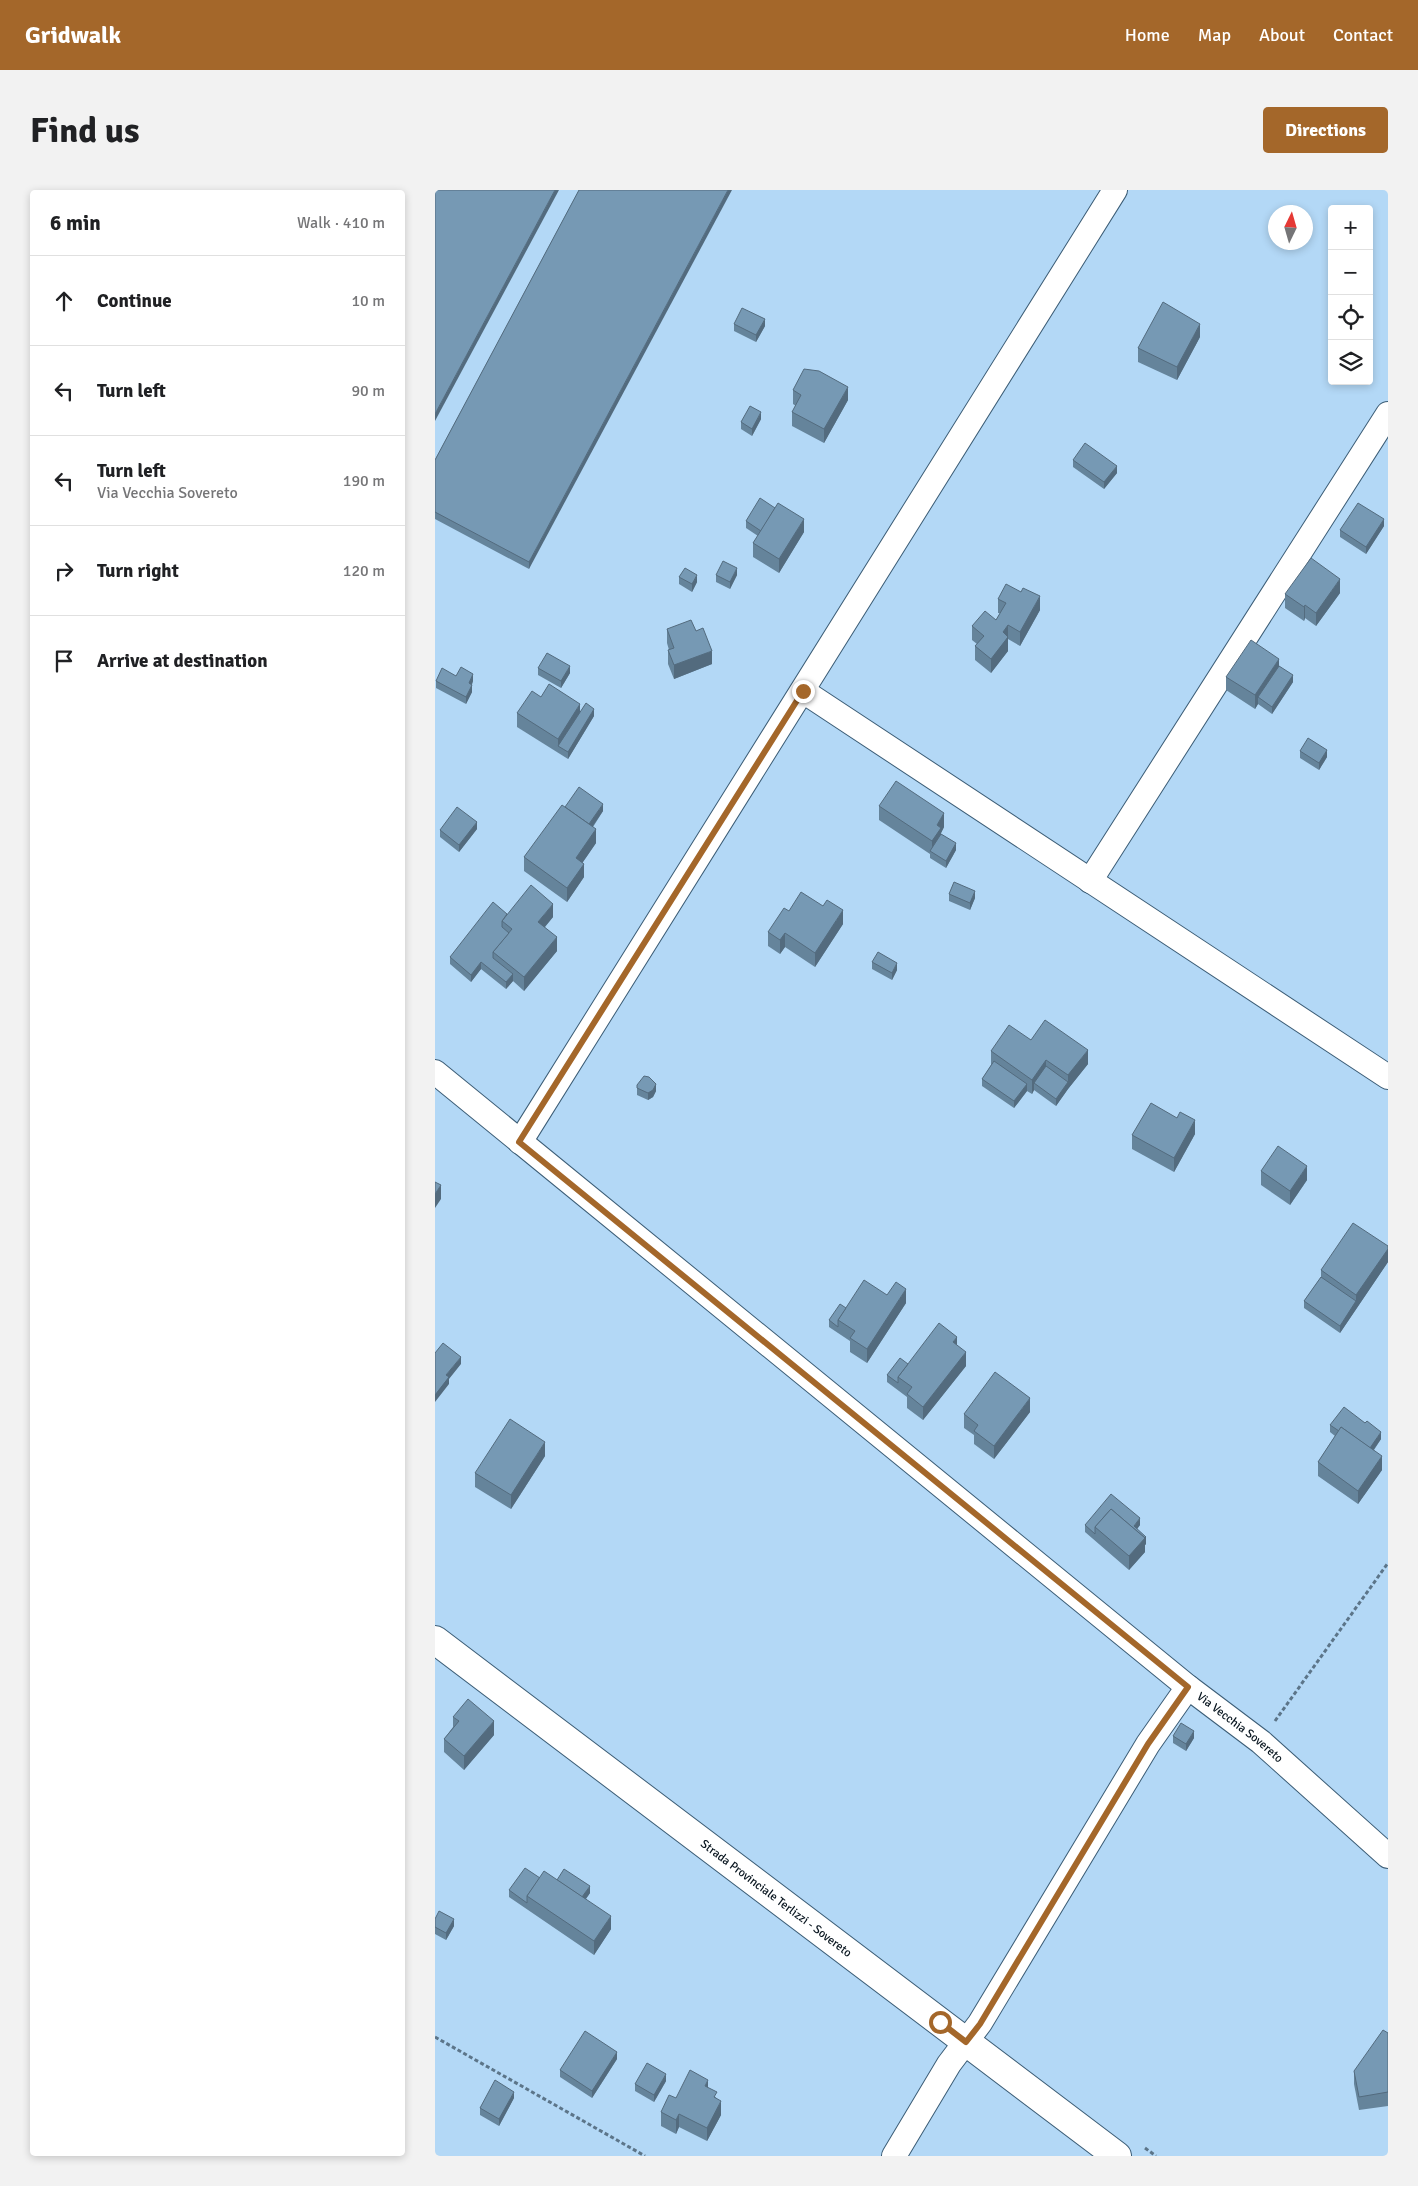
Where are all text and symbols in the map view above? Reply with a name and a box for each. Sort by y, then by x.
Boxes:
text: Gridwalk [25,20,121,50]
text: Home [1125,24,1170,46]
text: Map [1198,24,1231,46]
text: About [1259,24,1305,46]
text: Contact [1333,24,1393,46]
button: Directions [1263,107,1388,153]
text: Find us [30,109,140,152]
north arrow [1268,205,1313,250]
map controls [1328,205,1373,385]
button: + [1328,205,1373,250]
text: 6 min [50,210,101,236]
text: Walk · 410 m [297,213,385,233]
button: − [1328,250,1373,295]
icon: ahead [50,287,78,315]
text: Continue [97,289,172,313]
text: 10 m [351,291,385,311]
button: locate [1328,295,1373,340]
button: layers [1328,340,1373,385]
icon: left [50,377,78,405]
text: Turn left [97,379,166,403]
text: 90 m [351,381,385,401]
text: Turn left [97,459,166,483]
icon: left [50,467,78,495]
text: 190 m [343,471,385,491]
text: Via Vecchia Sovereto [97,483,238,503]
icon: right [50,557,78,585]
text: Turn right [97,559,179,583]
text: 120 m [343,561,385,581]
icon: arrive [50,647,78,675]
text: Arrive at destination [97,649,268,673]
route end [792,680,815,703]
street label: Via Vecchia Sovereto [1193,1689,1286,1766]
street label: Strada Provinciale Terlizzi - Sovereto [697,1837,855,1961]
route start [929,2011,952,2034]

